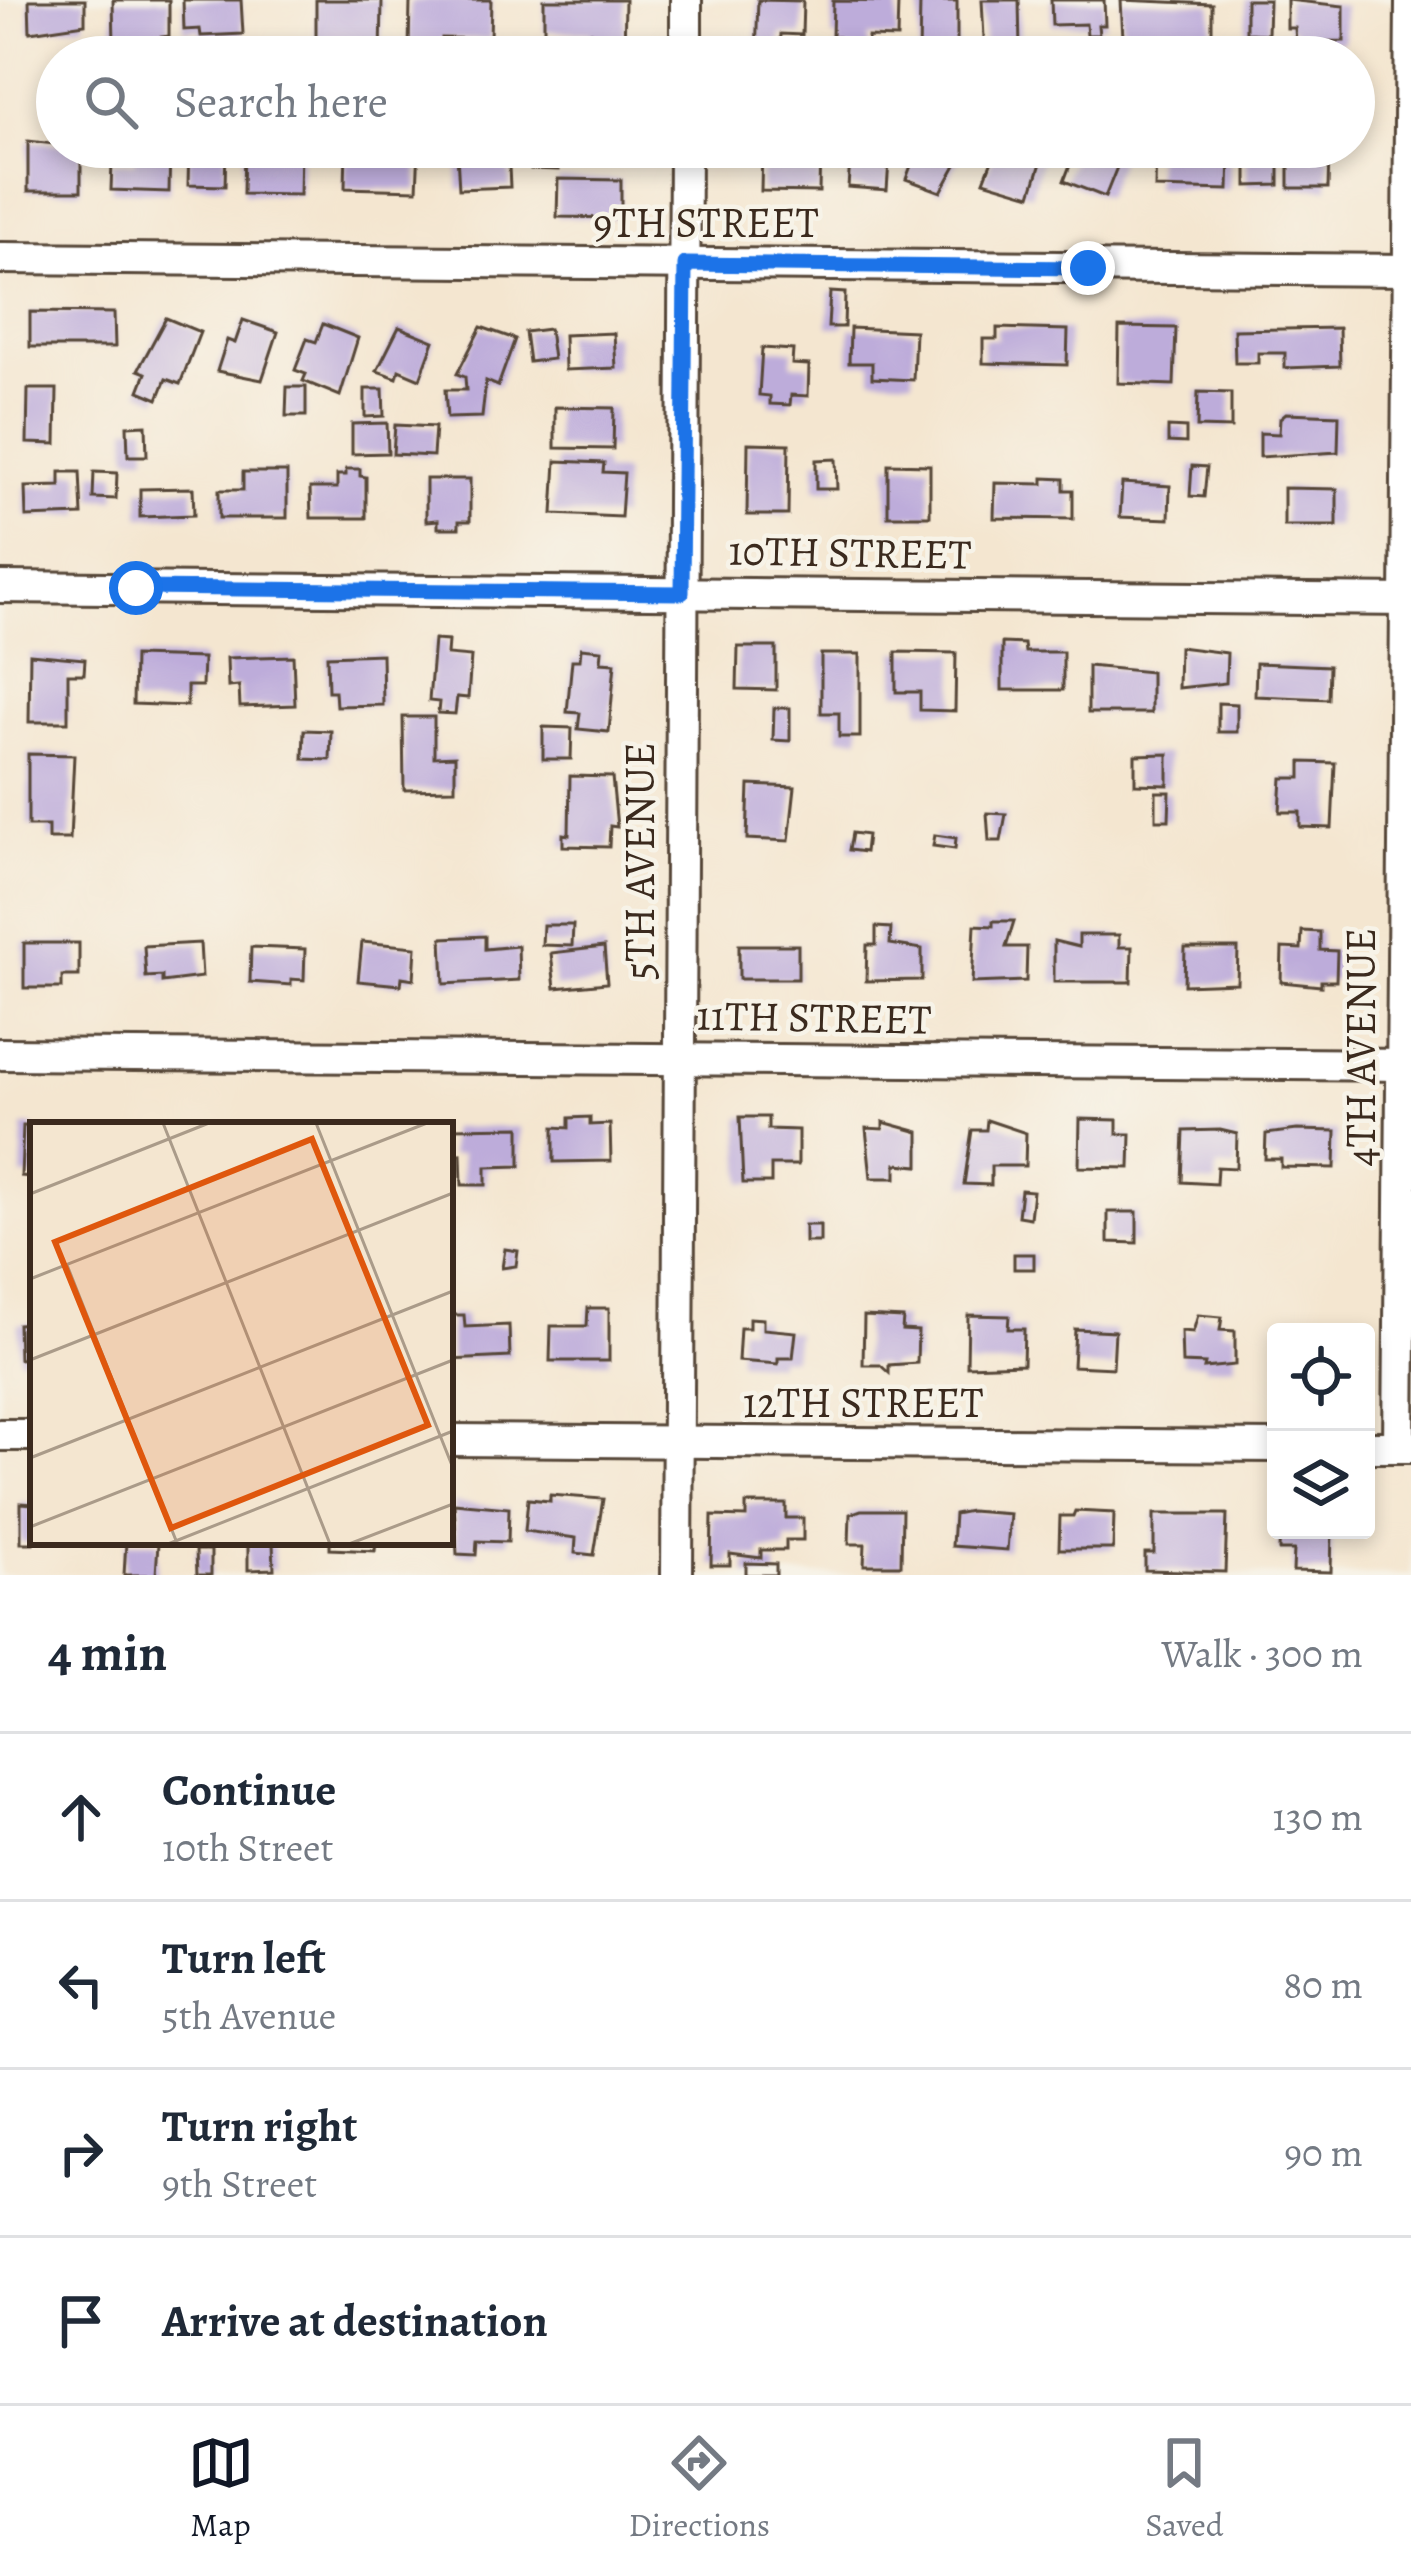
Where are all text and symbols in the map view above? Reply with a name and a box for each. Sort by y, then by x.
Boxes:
search box [36,36,1375,168]
icon: search [78,69,144,135]
text: Search here [174,71,388,133]
street label: 9TH STREET [593,194,819,251]
route end [1061,241,1115,295]
street label: 10TH STREET [728,521,972,583]
route start [109,561,163,615]
street label: 5TH AVENUE [611,742,668,980]
street label: 4TH AVENUE [1332,928,1389,1166]
street label: 11TH STREET [696,986,932,1048]
inset map [30,1122,453,1545]
map controls [1267,1323,1375,1539]
button: locate [1267,1323,1375,1431]
street label: 12TH STREET [743,1374,983,1431]
button: layers [1267,1431,1375,1539]
text: 4 min [48,1618,167,1688]
text: Walk · 300 m [1162,1627,1363,1680]
text: Continue [162,1759,336,1821]
icon: ahead [48,1784,114,1850]
text: 130 m [1272,1790,1363,1843]
text: 10th Street [162,1821,333,1874]
text: Turn left [162,1927,326,1989]
icon: left [48,1952,114,2018]
text: 80 m [1283,1958,1363,2011]
text: 5th Avenue [162,1989,336,2042]
text: Turn right [162,2095,357,2157]
icon: right [48,2120,114,2186]
text: 90 m [1284,2126,1363,2179]
text: 9th Street [162,2157,317,2210]
icon: arrive [48,2288,114,2354]
text: Arrive at destination [162,2290,548,2352]
tab: Map [188,2430,254,2547]
tab: Directions [629,2430,770,2547]
tab: Saved [1145,2430,1223,2547]

